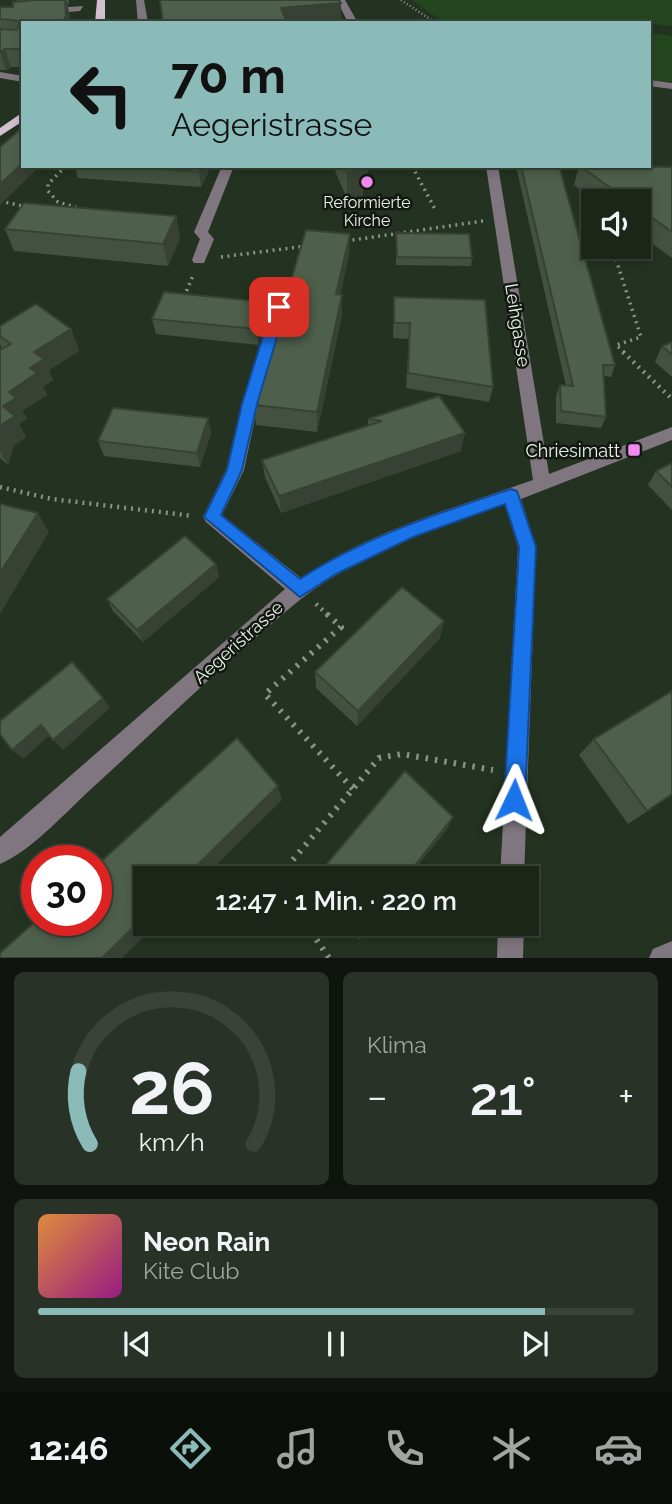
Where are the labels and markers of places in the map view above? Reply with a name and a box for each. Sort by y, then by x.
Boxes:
marker: Reformierte Kirche [359,174,375,190]
place label: Reformierte Kirche [323,193,411,230]
pin [249,277,309,337]
place label: Chriesimatt [525,440,620,461]
marker: Chriesimatt [626,442,642,458]

